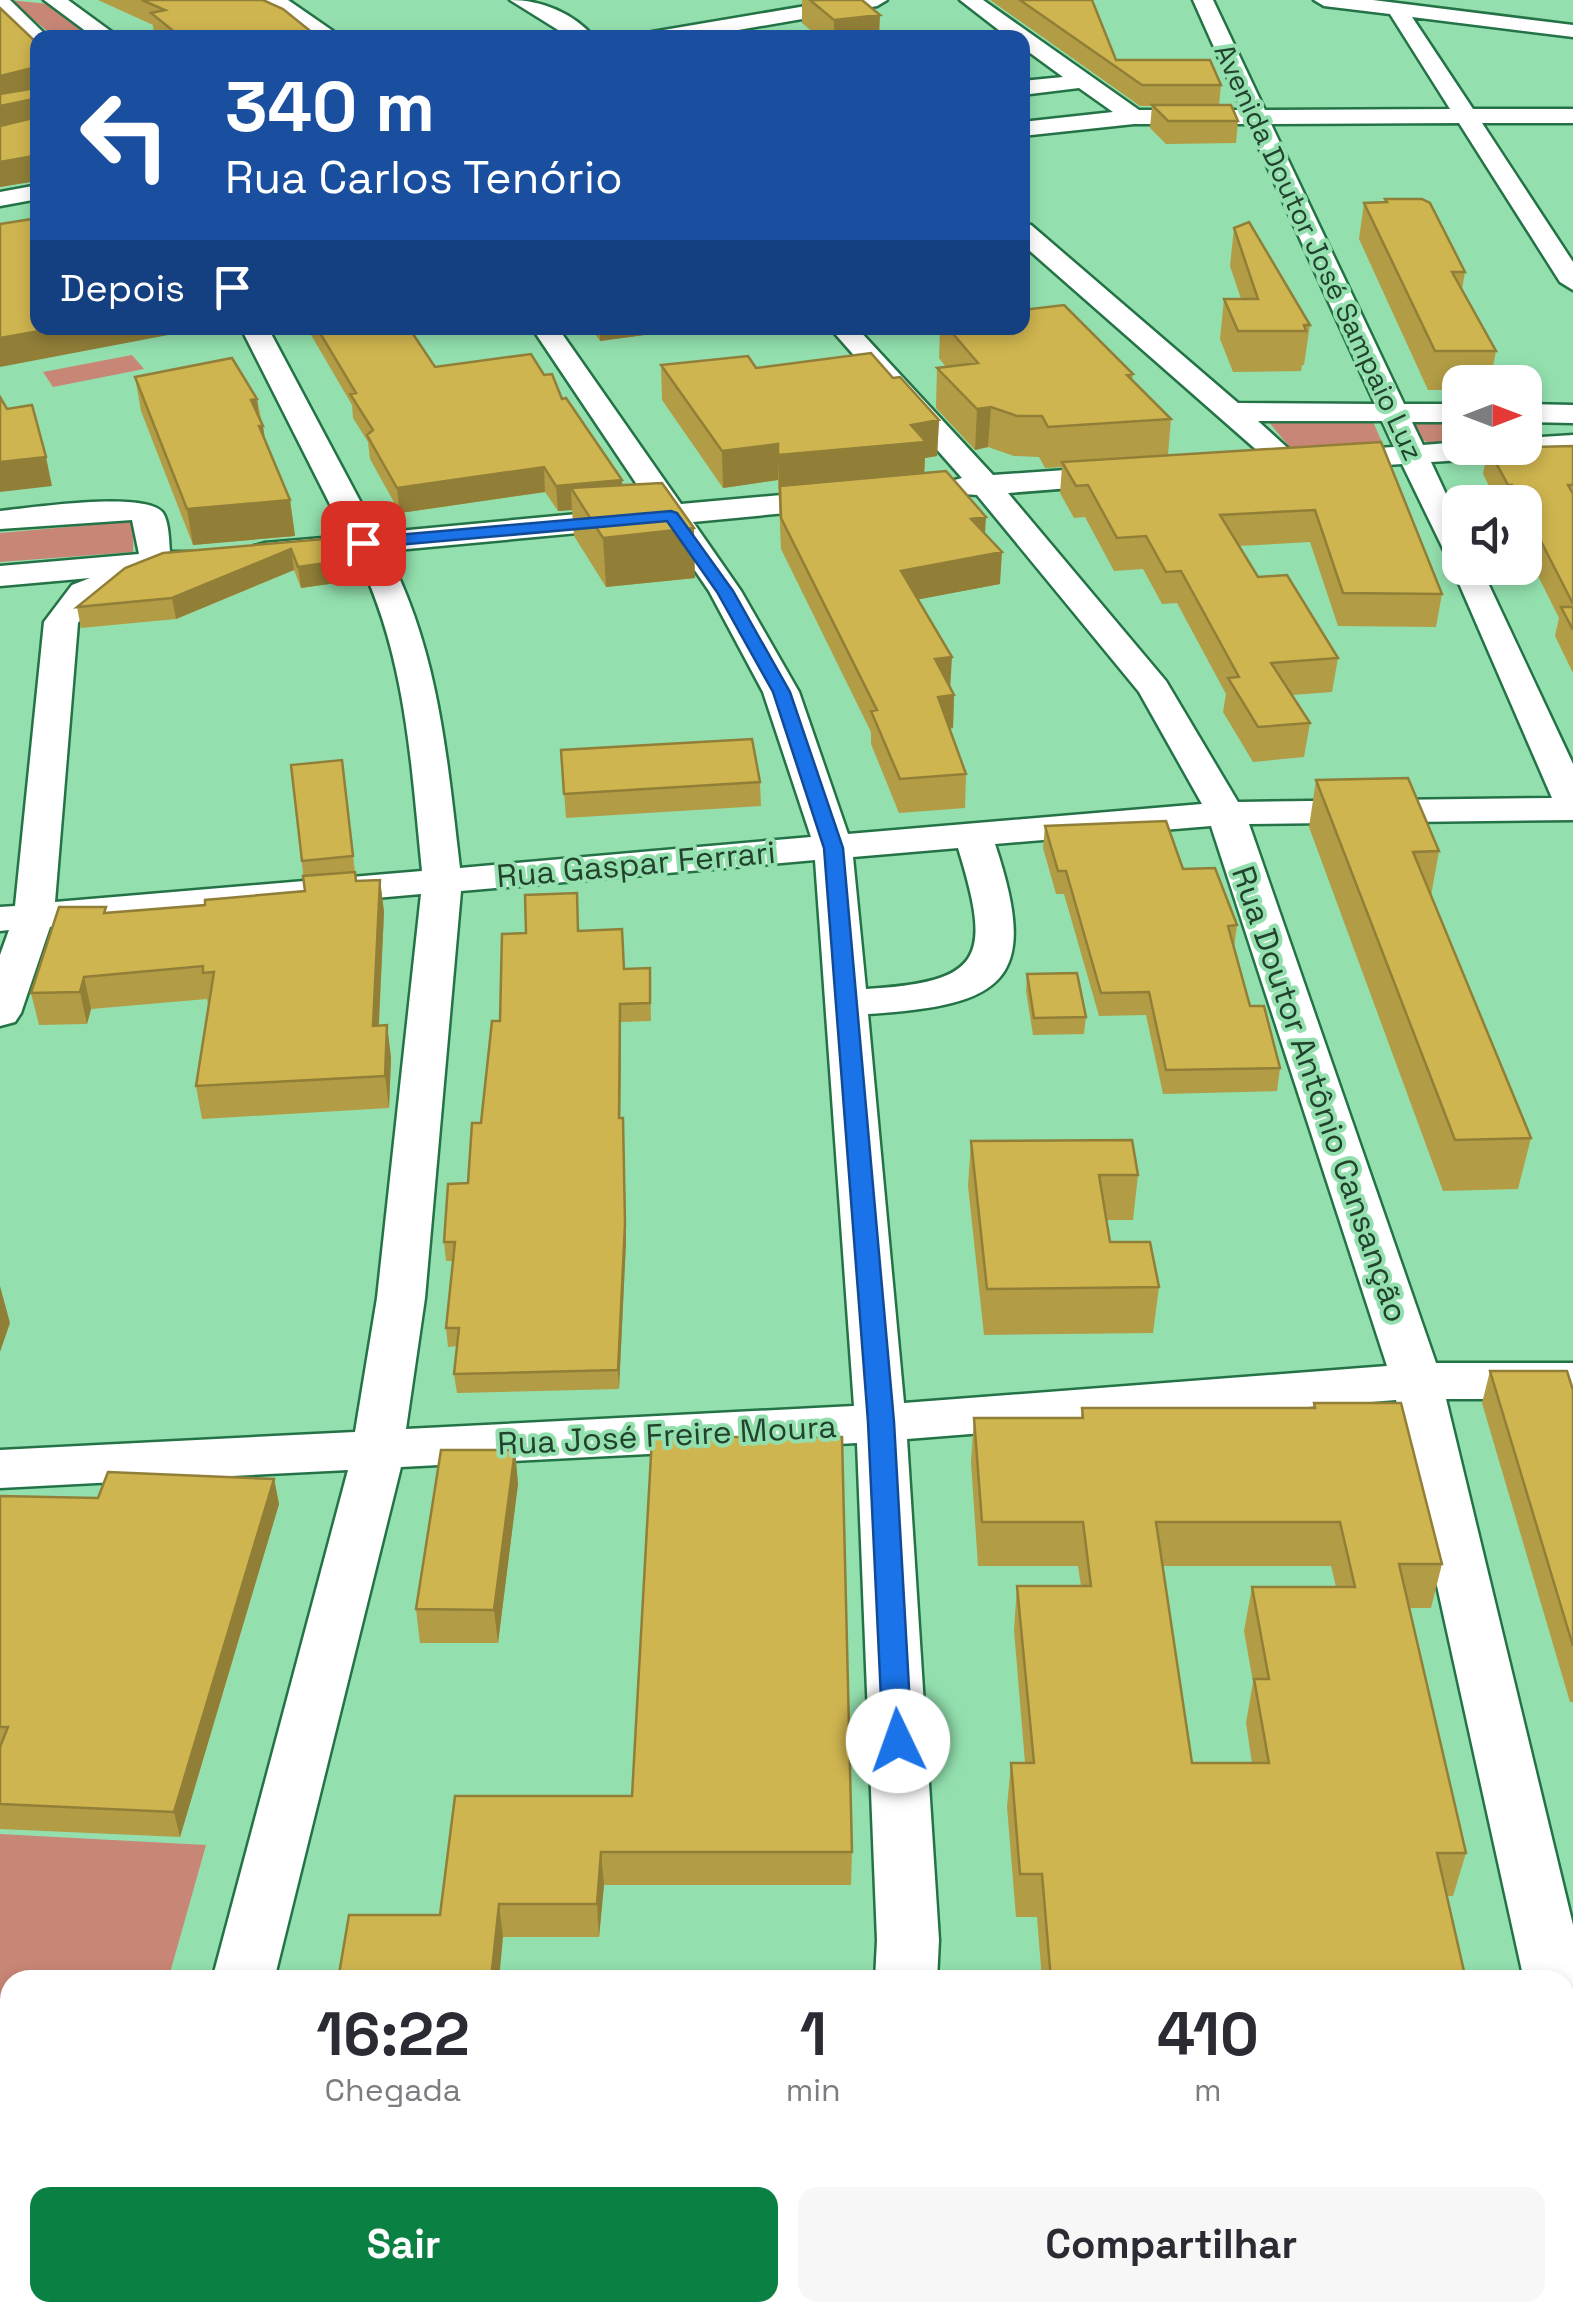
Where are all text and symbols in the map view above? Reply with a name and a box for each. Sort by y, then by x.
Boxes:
street label: Avenida Doutor José Sampaio Luz [1206,38,1432,466]
text: 340 m [225,62,435,151]
icon: left [60,70,190,200]
text: Rua Carlos Tenório [225,149,623,206]
icon: arrive [205,260,260,315]
text: Depois [60,264,185,312]
north arrow [1442,365,1542,465]
map controls [1442,365,1542,585]
button: sound [1442,485,1542,585]
pin [321,501,406,586]
icon: arrive [336,516,391,571]
street label: Rua Gaspar Ferrari [495,832,777,896]
street label: Rua Doutor Antônio Cansanção [1223,861,1417,1327]
street label: Rua José Freire Moura [496,1406,838,1464]
position arrow [846,1689,950,1793]
text: 16:22 [316,1996,470,2073]
text: 1 [800,1996,827,2073]
text: 410 [1157,1996,1259,2073]
text: Chegada [325,2070,461,2110]
text: min [786,2070,841,2110]
text: m [1194,2070,1222,2110]
button: Sair [30,2187,778,2302]
button: Compartilhar [798,2187,1545,2302]

